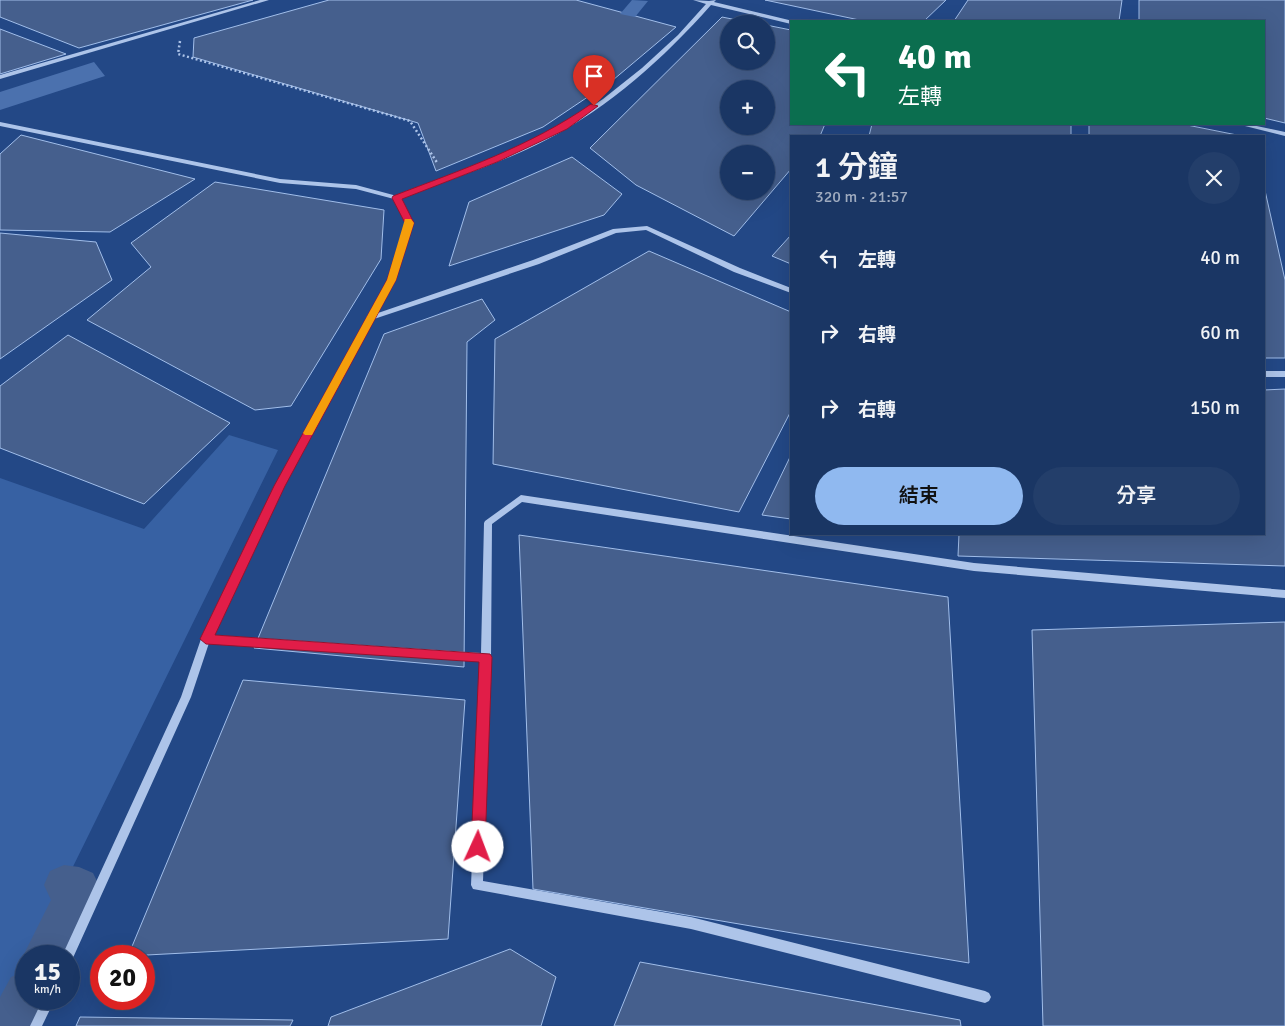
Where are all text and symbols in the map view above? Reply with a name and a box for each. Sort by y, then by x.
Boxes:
map controls [720,15,775,200]
button: search [720,15,775,70]
text: 40 m [898,35,972,78]
icon: left [815,40,880,105]
pin [573,55,615,106]
icon: arrive [580,62,608,90]
button: + [720,80,775,135]
text: 左轉 [898,83,942,110]
button: − [720,145,775,200]
text: 1 分鐘 [815,149,898,186]
button: close [1188,152,1240,204]
text: 320 m · 21:57 [815,187,908,207]
icon: left [815,244,843,272]
text: 40 m [1200,246,1240,270]
text: 左轉 [858,248,896,272]
icon: right [815,319,843,347]
text: 60 m [1200,321,1240,345]
text: 右轉 [858,323,896,347]
icon: right [815,394,843,422]
text: 150 m [1190,396,1240,420]
text: 右轉 [858,398,896,422]
button: 結束 [815,467,1023,525]
button: 分享 [1033,467,1240,525]
position arrow [451,820,503,872]
speed limit sign: 20 [90,945,155,1010]
text: 15 [34,956,61,987]
text: km/h [34,982,61,997]

